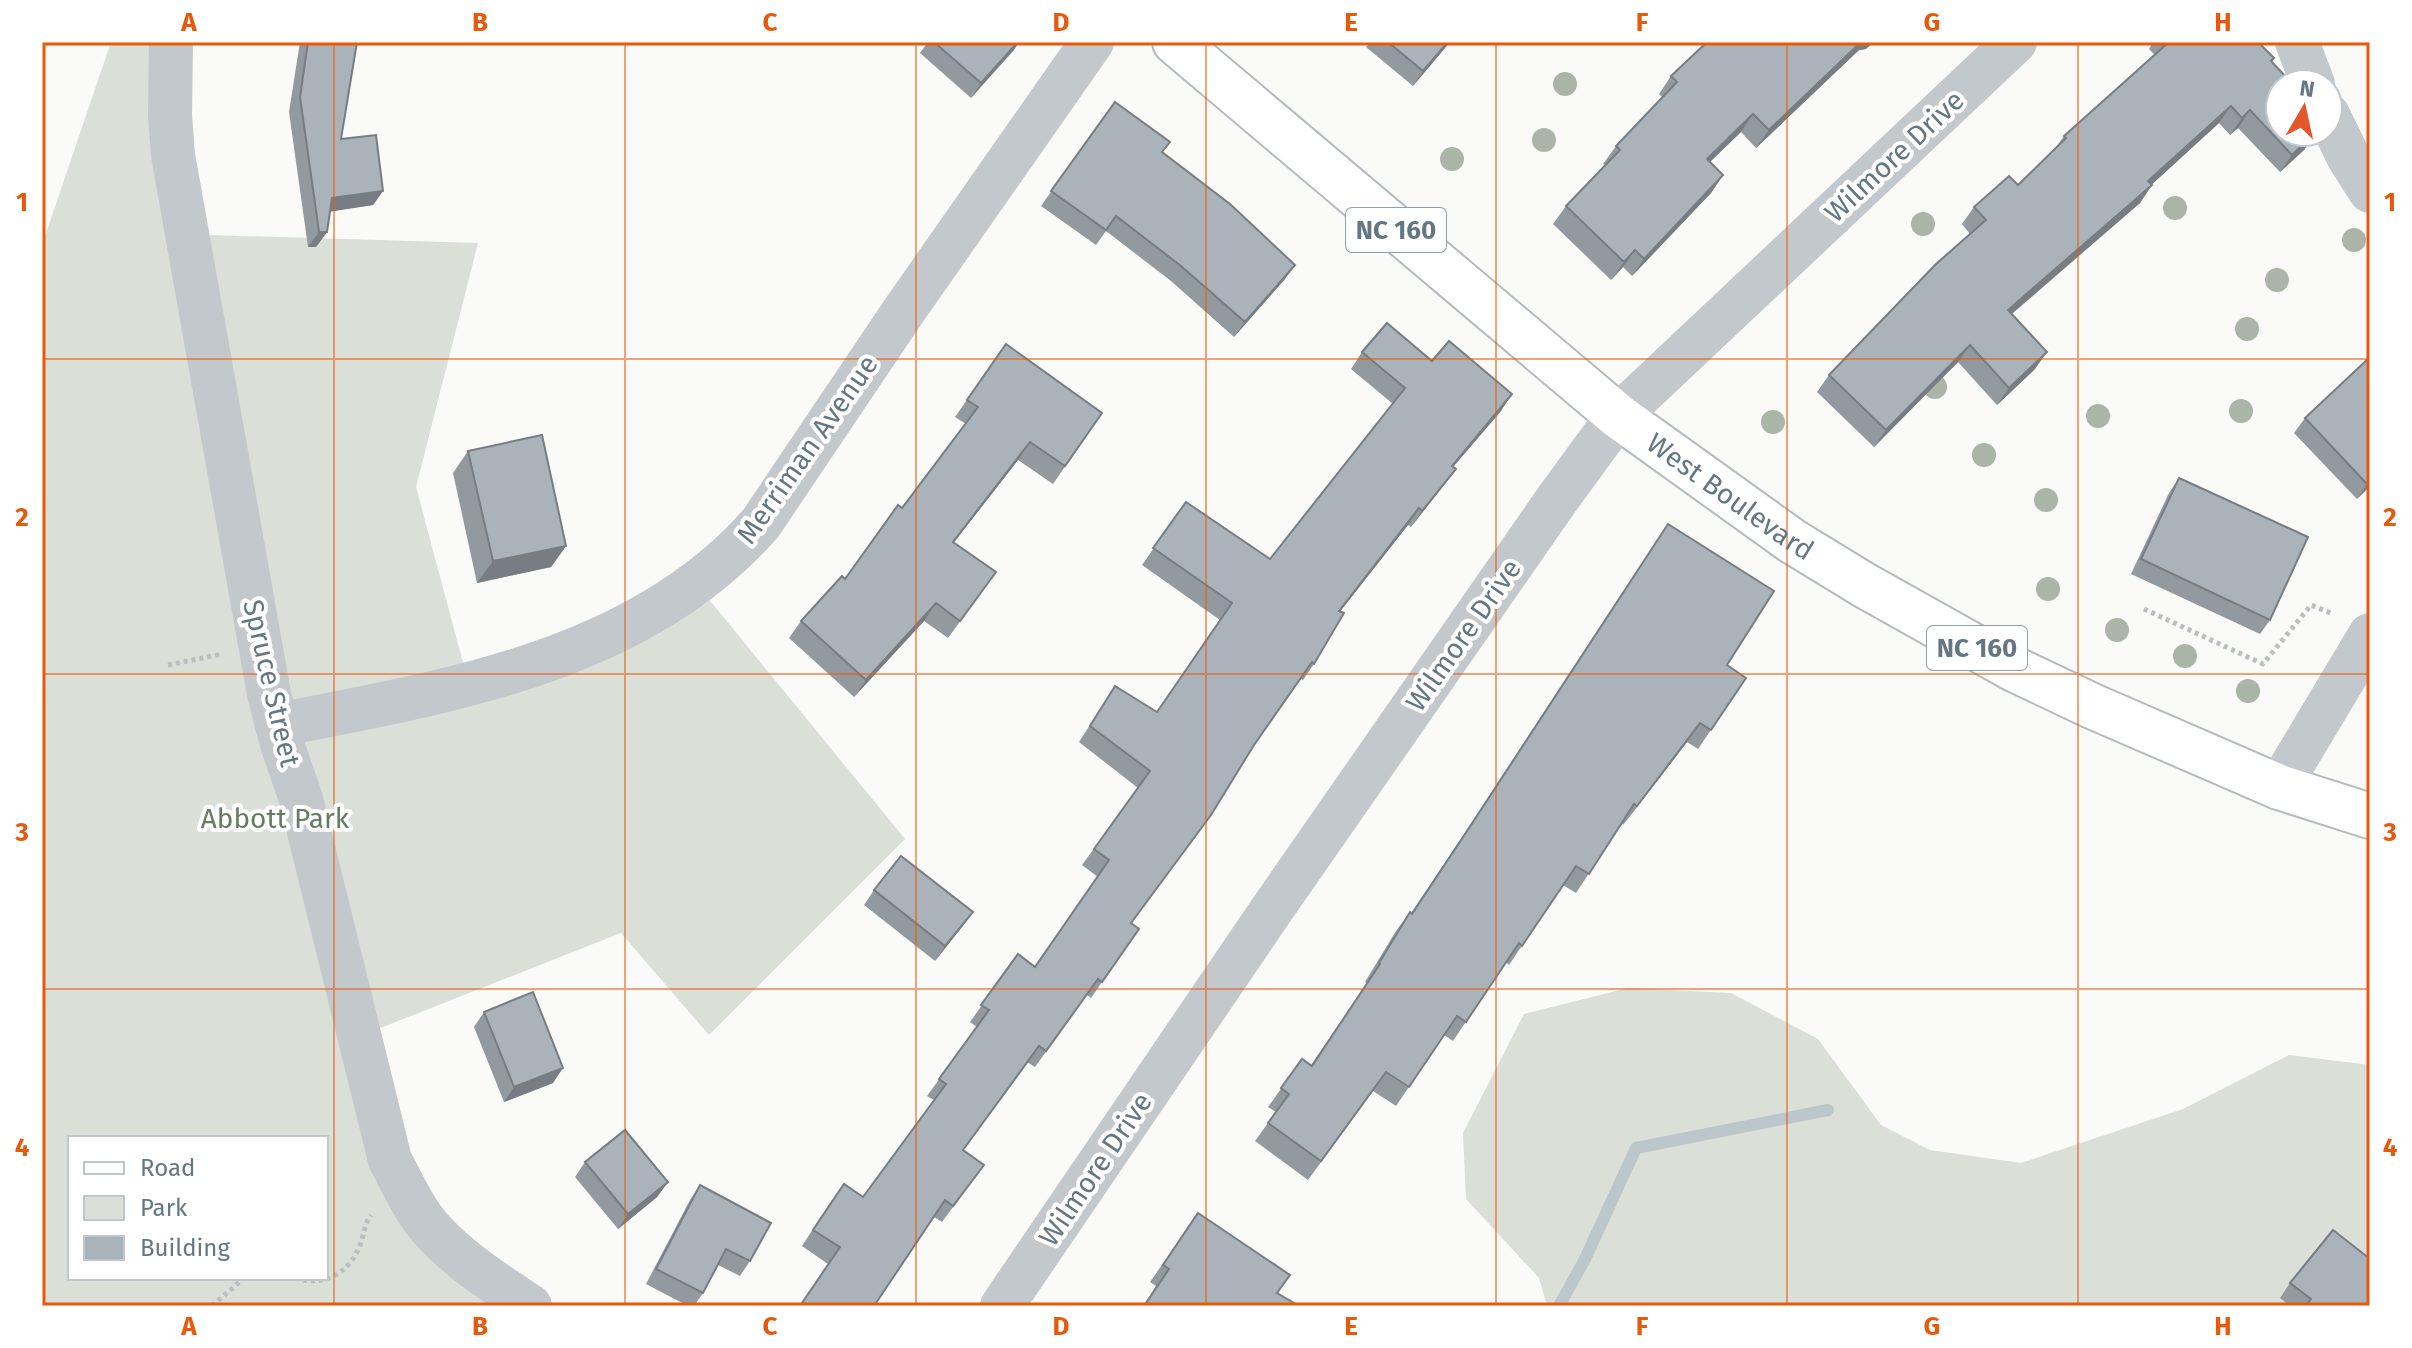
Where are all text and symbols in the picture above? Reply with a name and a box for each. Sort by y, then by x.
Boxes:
text: A [180,7,197,38]
text: B [472,7,488,38]
text: C [763,7,778,38]
text: D [1053,7,1070,38]
text: E [1344,7,1358,38]
text: F [1636,7,1649,38]
text: G [1924,7,1940,38]
text: H [2214,7,2232,38]
north arrow [2264,68,2344,148]
text: N [2298,74,2316,103]
street label: Wilmore Drive [1818,84,1971,229]
text: 1 [16,187,28,218]
text: 1 [2384,187,2396,218]
road number: NC 160 [1346,208,1446,252]
street label: Merriman Avenue [730,349,885,550]
street label: West Boulevard [1640,426,1820,567]
text: 2 [15,502,29,533]
text: 2 [2383,502,2397,533]
street label: Wilmore Drive [1399,553,1528,718]
street label: Spruce Street [236,596,307,771]
road number: NC 160 [1927,626,2027,670]
park label: Abbott Park [201,802,350,835]
text: 3 [14,817,29,848]
text: 3 [2382,817,2397,848]
street label: Wilmore Drive [1032,1086,1159,1252]
text: 4 [15,1132,30,1163]
text: 4 [2383,1132,2398,1163]
legend [68,1136,328,1280]
text: Road [140,1154,195,1182]
text: Park [140,1194,188,1222]
text: Building [140,1234,230,1262]
text: A [180,1311,197,1342]
text: B [472,1311,488,1342]
text: C [763,1311,778,1342]
text: D [1053,1311,1070,1342]
text: E [1344,1311,1358,1342]
text: F [1636,1311,1649,1342]
text: G [1924,1311,1940,1342]
text: H [2214,1311,2232,1342]

